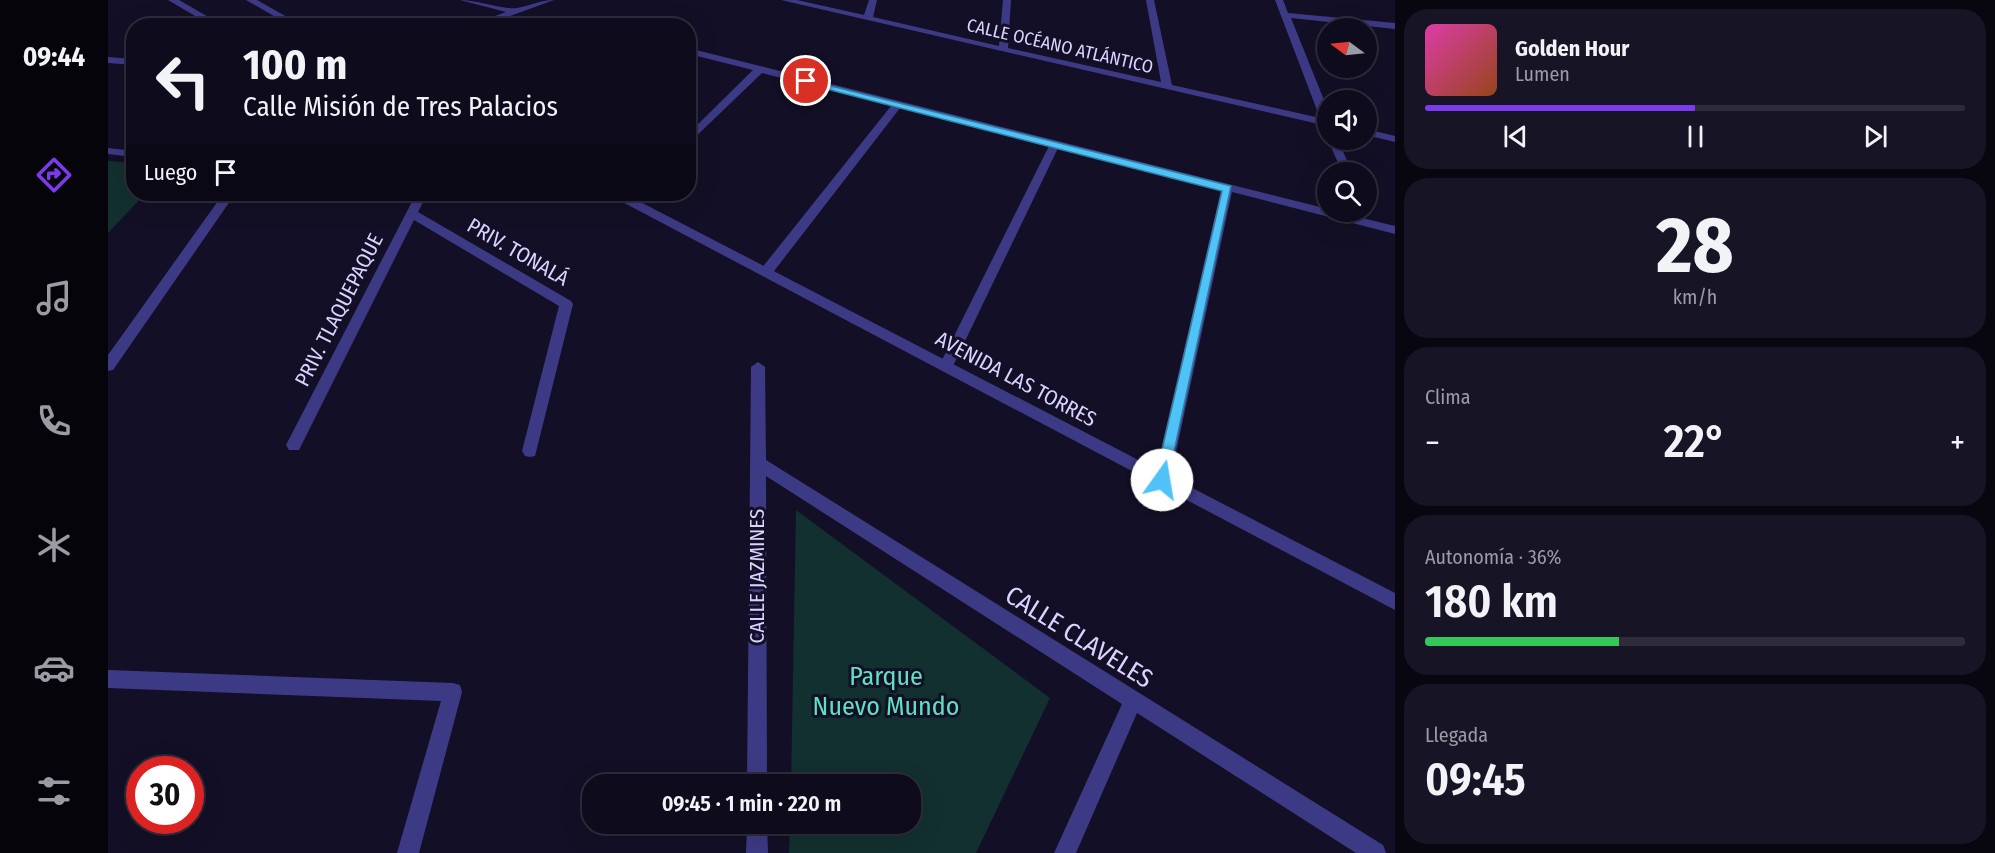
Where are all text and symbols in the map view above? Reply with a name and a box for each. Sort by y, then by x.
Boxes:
street label: CALLE OCÉANO ATLÁNTICO [965,13,1155,78]
north arrow [1317,18,1377,78]
map controls [1317,18,1377,222]
text: Golden Hour [1515,35,1629,62]
text: 100 m [243,40,347,90]
text: 09:44 [23,41,85,73]
icon: left [144,42,222,120]
pin [780,55,831,106]
text: Lumen [1515,62,1570,86]
icon: arrive [789,64,822,97]
button: sound [1317,90,1377,150]
text: Calle Misión de Tres Palacios [243,91,558,123]
icon: previous [1499,120,1532,153]
icon: pause [1679,120,1712,153]
icon: next [1859,120,1892,153]
icon: directions [33,154,75,196]
icon: arrive [209,156,242,189]
text: Luego [144,159,197,186]
button: search [1317,162,1377,222]
text: 28 [1656,199,1734,293]
street label: PRIV. TONALÁ [462,212,574,292]
street label: PRIV. TLAQUEPAQUE [289,229,389,391]
icon: music [33,277,75,319]
text: km/h [1673,285,1717,309]
street label: AVENIDA LAS TORRES [931,326,1101,432]
text: Clima [1425,385,1470,409]
icon: phone [33,400,75,442]
text: 22° [1664,415,1726,469]
text: − [1425,423,1440,463]
text: + [1950,423,1965,463]
position arrow [1130,448,1194,512]
street label: CALLE JAZMINES [744,509,770,643]
icon: climate [33,524,75,566]
text: Autonomía · 36% [1425,545,1562,569]
text: 180 km [1425,575,1558,629]
street label: CALLE CLAVELES [1000,579,1158,695]
icon: car [33,647,75,689]
park label: Parque Nuevo Mundo [813,661,959,722]
text: Llegada [1425,723,1488,747]
text: 09:45 [1425,753,1526,807]
speed limit sign: 30 [126,756,204,834]
icon: filters [33,770,75,812]
text: 09:45 · 1 min · 220 m [662,790,841,817]

